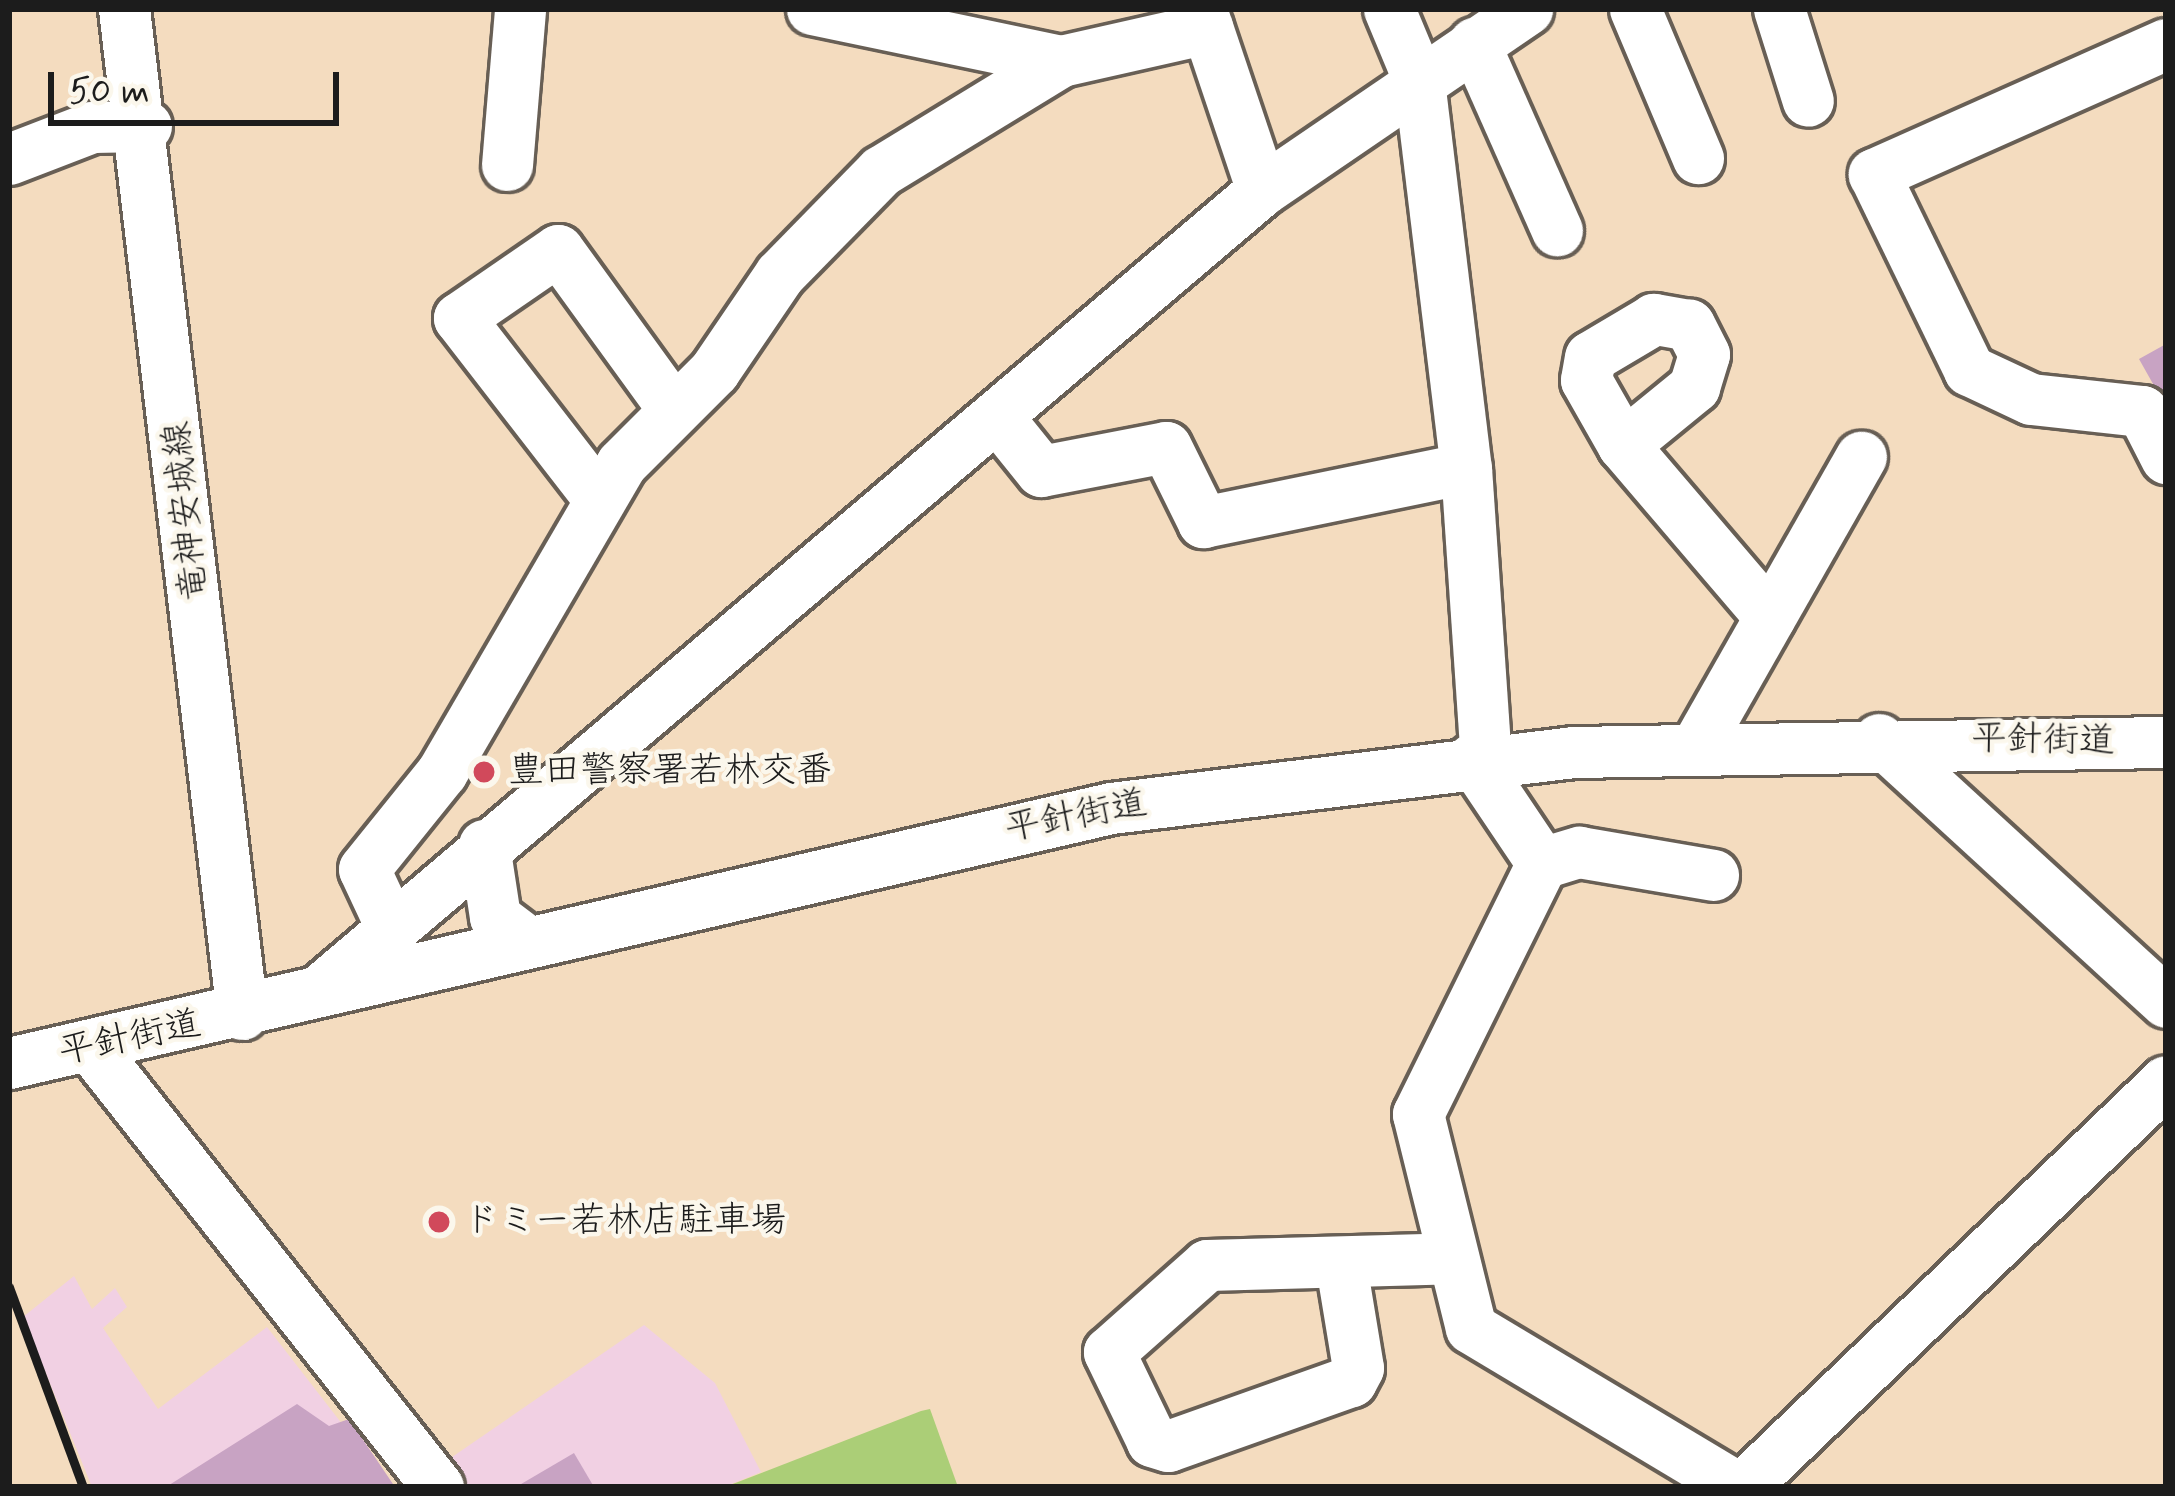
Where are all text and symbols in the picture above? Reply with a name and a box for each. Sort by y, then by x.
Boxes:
scale bar [54,48,345,122]
text: 50 m [69,69,150,116]
street label: 竜神安城線 [156,419,218,603]
street label: 平針街道 [1971,718,2115,764]
place label: 豊田警察署若林交番 [508,750,832,794]
marker: 豊田警察署若林交番 [471,759,497,785]
street label: 平針街道 [1001,782,1151,852]
street label: 平針街道 [55,1003,205,1075]
place label: ドミー若林店駐車場 [463,1200,786,1244]
marker: ドミー若林店駐車場 [426,1209,452,1235]

